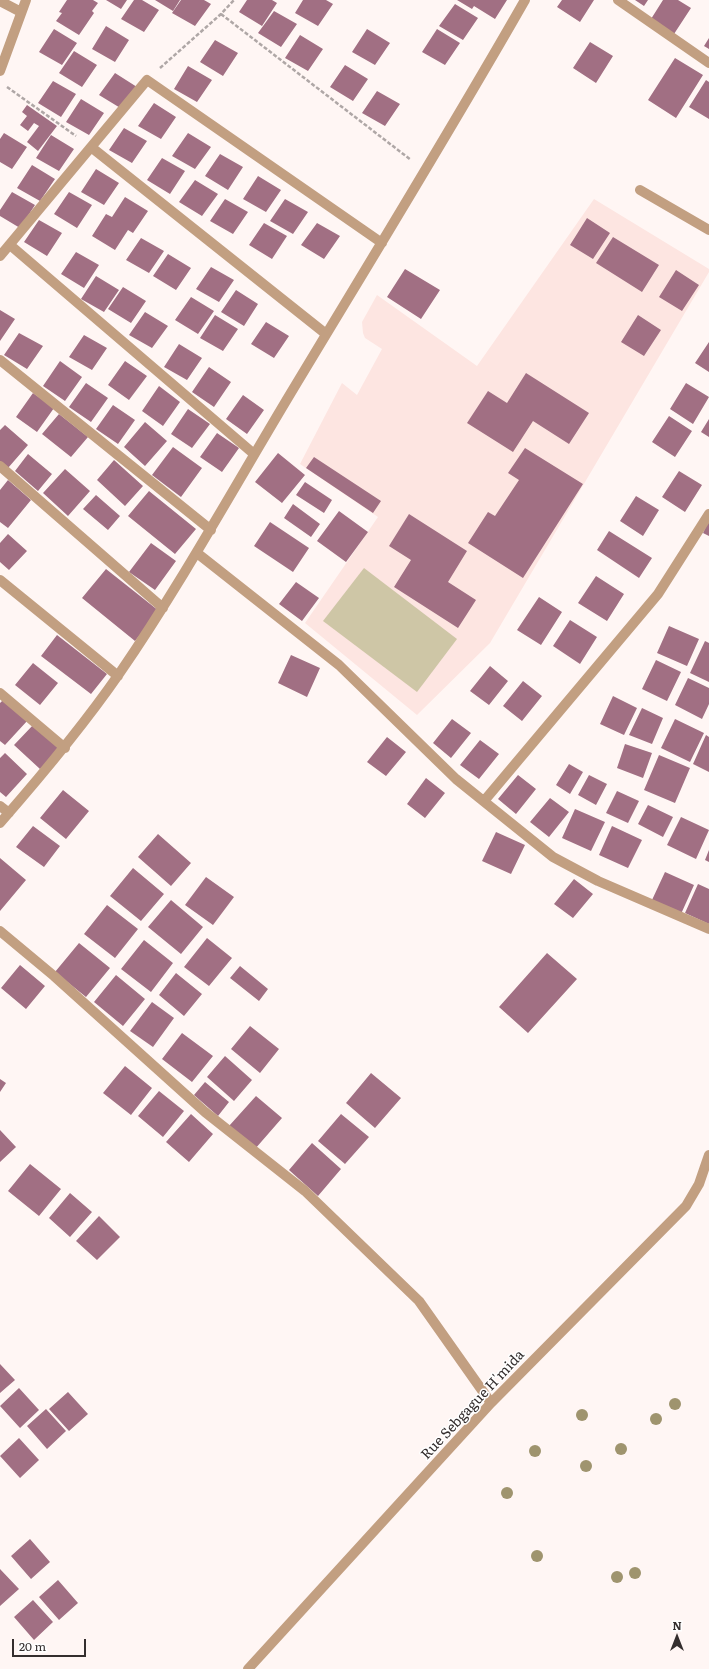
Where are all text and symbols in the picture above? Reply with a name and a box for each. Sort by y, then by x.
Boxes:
street label: Rue Sebgague H'mida [418,1347,528,1463]
north arrow [657,1617,697,1657]
text: N [672,1617,682,1633]
scale bar [14,1631,88,1657]
text: 20 m [19,1637,46,1655]

